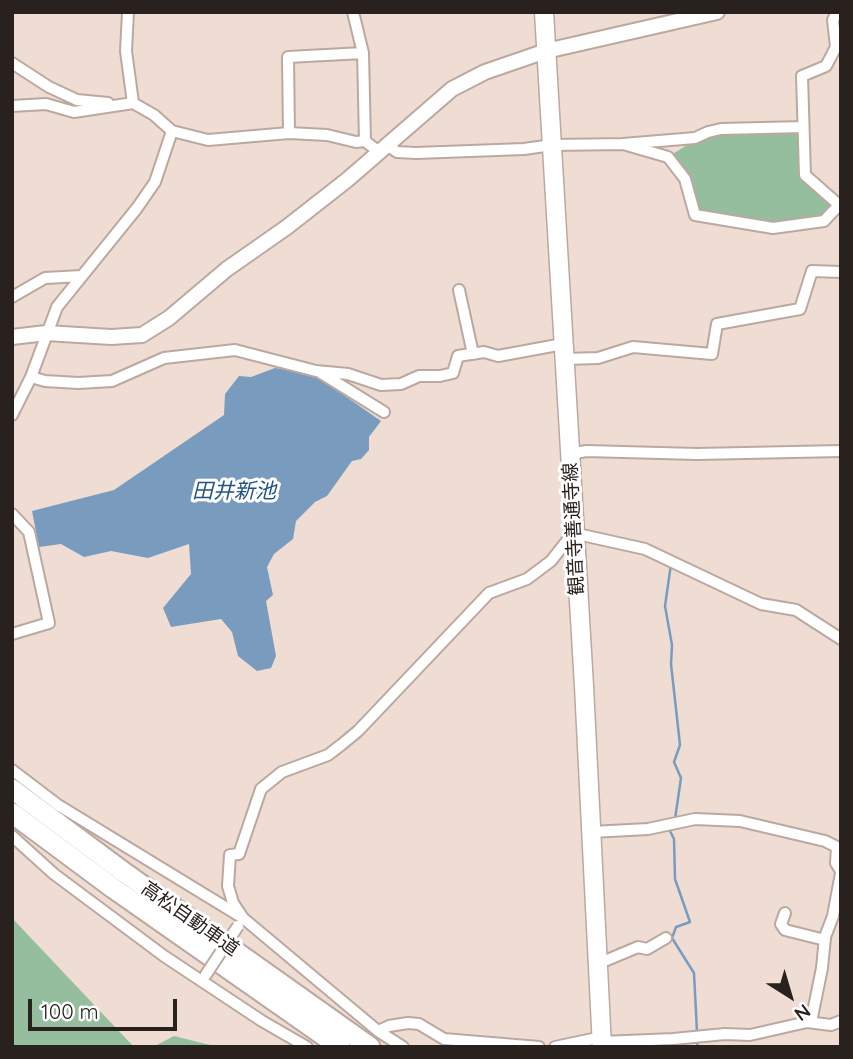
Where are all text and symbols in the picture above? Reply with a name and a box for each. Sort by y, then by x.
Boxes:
street label: 観音寺善通寺線 [559,462,589,596]
water label: 田井新池 [192,479,276,505]
street label: 高松自動車道 [137,877,243,961]
north arrow [755,961,825,1031]
scale bar [32,986,180,1030]
text: 100 m [41,998,99,1024]
text: N [790,999,815,1027]

